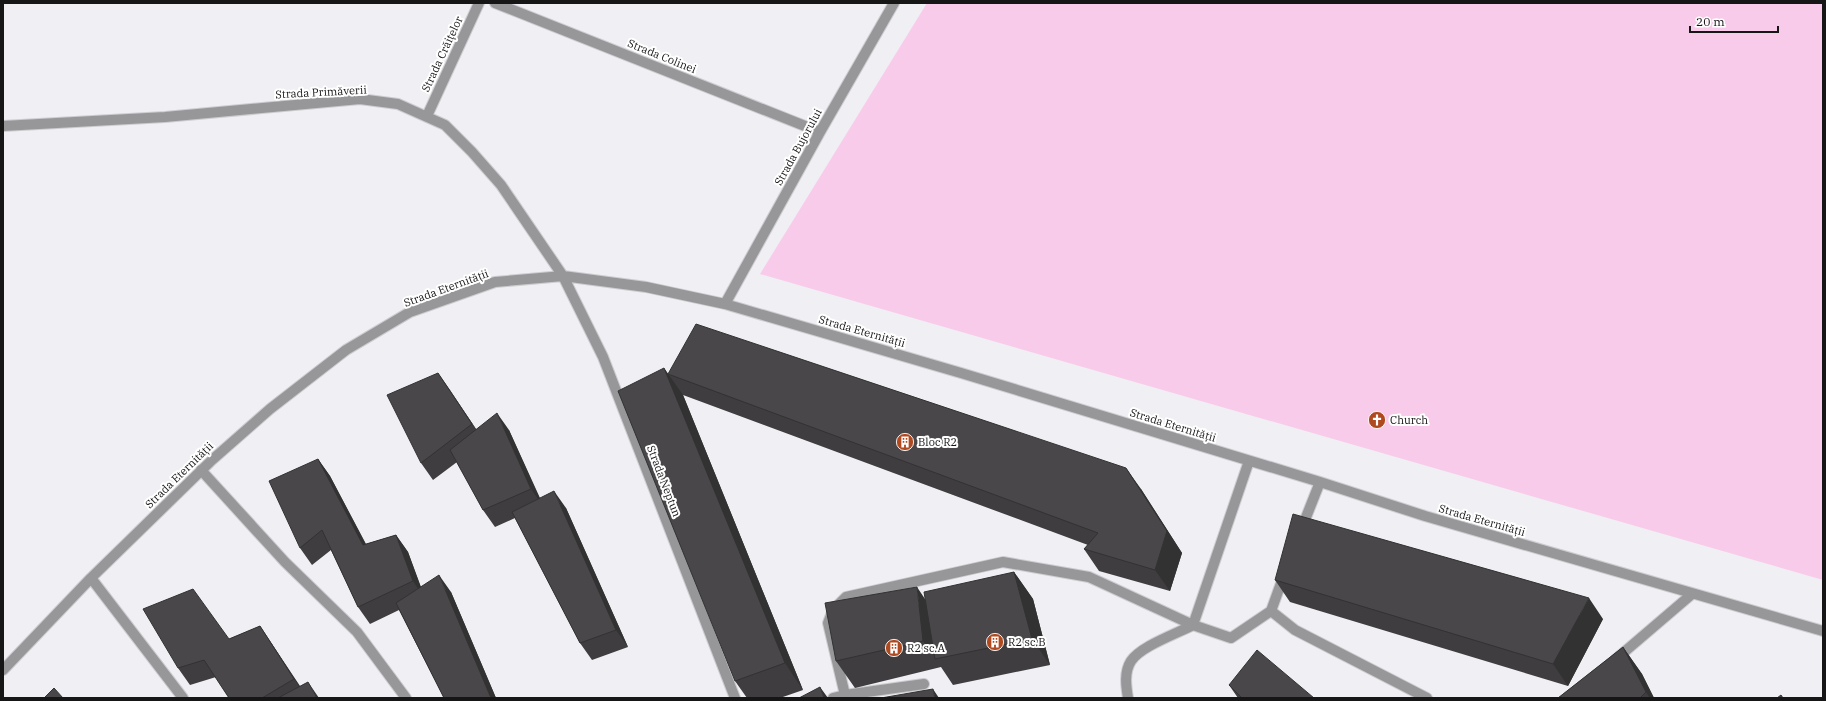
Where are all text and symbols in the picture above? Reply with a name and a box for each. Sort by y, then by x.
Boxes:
scale bar [1690,8,1778,34]
street label: Strada Crăițelor [418,14,467,95]
text: 20 m [1696,14,1725,29]
street label: Strada Colinei [626,36,699,76]
street label: Strada Primăverii [275,83,368,101]
street label: Strada Bujorului [771,106,825,188]
street label: Strada Eternității [402,266,491,311]
street label: Strada Eternității [817,312,907,351]
street label: Strada Eternității [1128,405,1218,446]
church icon: Church [1367,410,1387,430]
place label: Church [1390,413,1428,427]
building icon: Bloc R2 [895,432,915,452]
place label: Bloc R2 [918,435,957,449]
street label: Strada Eternității [142,439,217,512]
street label: Strada Neptun [644,443,684,519]
street label: Strada Eternității [1437,501,1527,540]
building icon: R2 sc.B [985,632,1005,652]
place label: R2 sc.B [1008,635,1046,649]
building icon: R2 sc.A [884,638,904,658]
place label: R2 sc.A [907,641,945,655]

